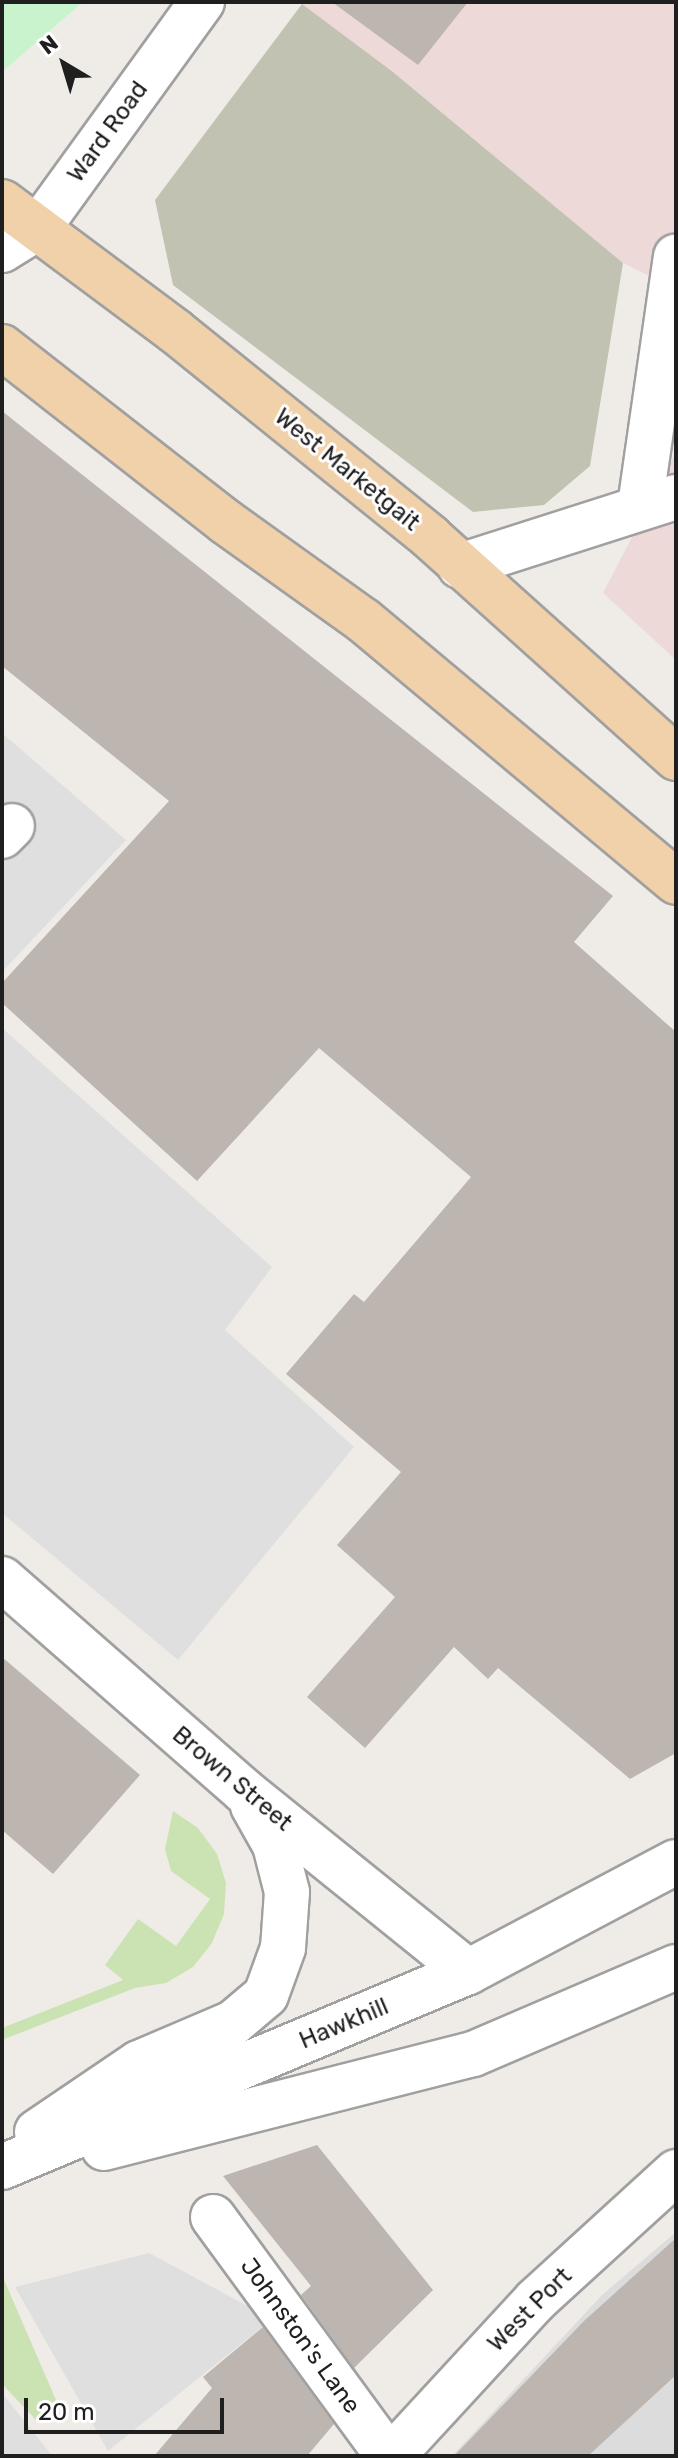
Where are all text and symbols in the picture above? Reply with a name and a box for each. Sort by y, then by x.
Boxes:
north arrow [24,24,104,104]
text: N [34,29,63,60]
street label: Ward Road [62,76,154,188]
street label: West Marketgait [269,403,425,537]
street label: Brown Street [166,1721,298,1837]
street label: Hawkhill [295,1992,393,2056]
street label: Johnston's Lane [234,2253,366,2419]
street label: West Port [482,2262,578,2358]
scale bar [28,2382,228,2432]
text: 20 m [38,2398,95,2426]

